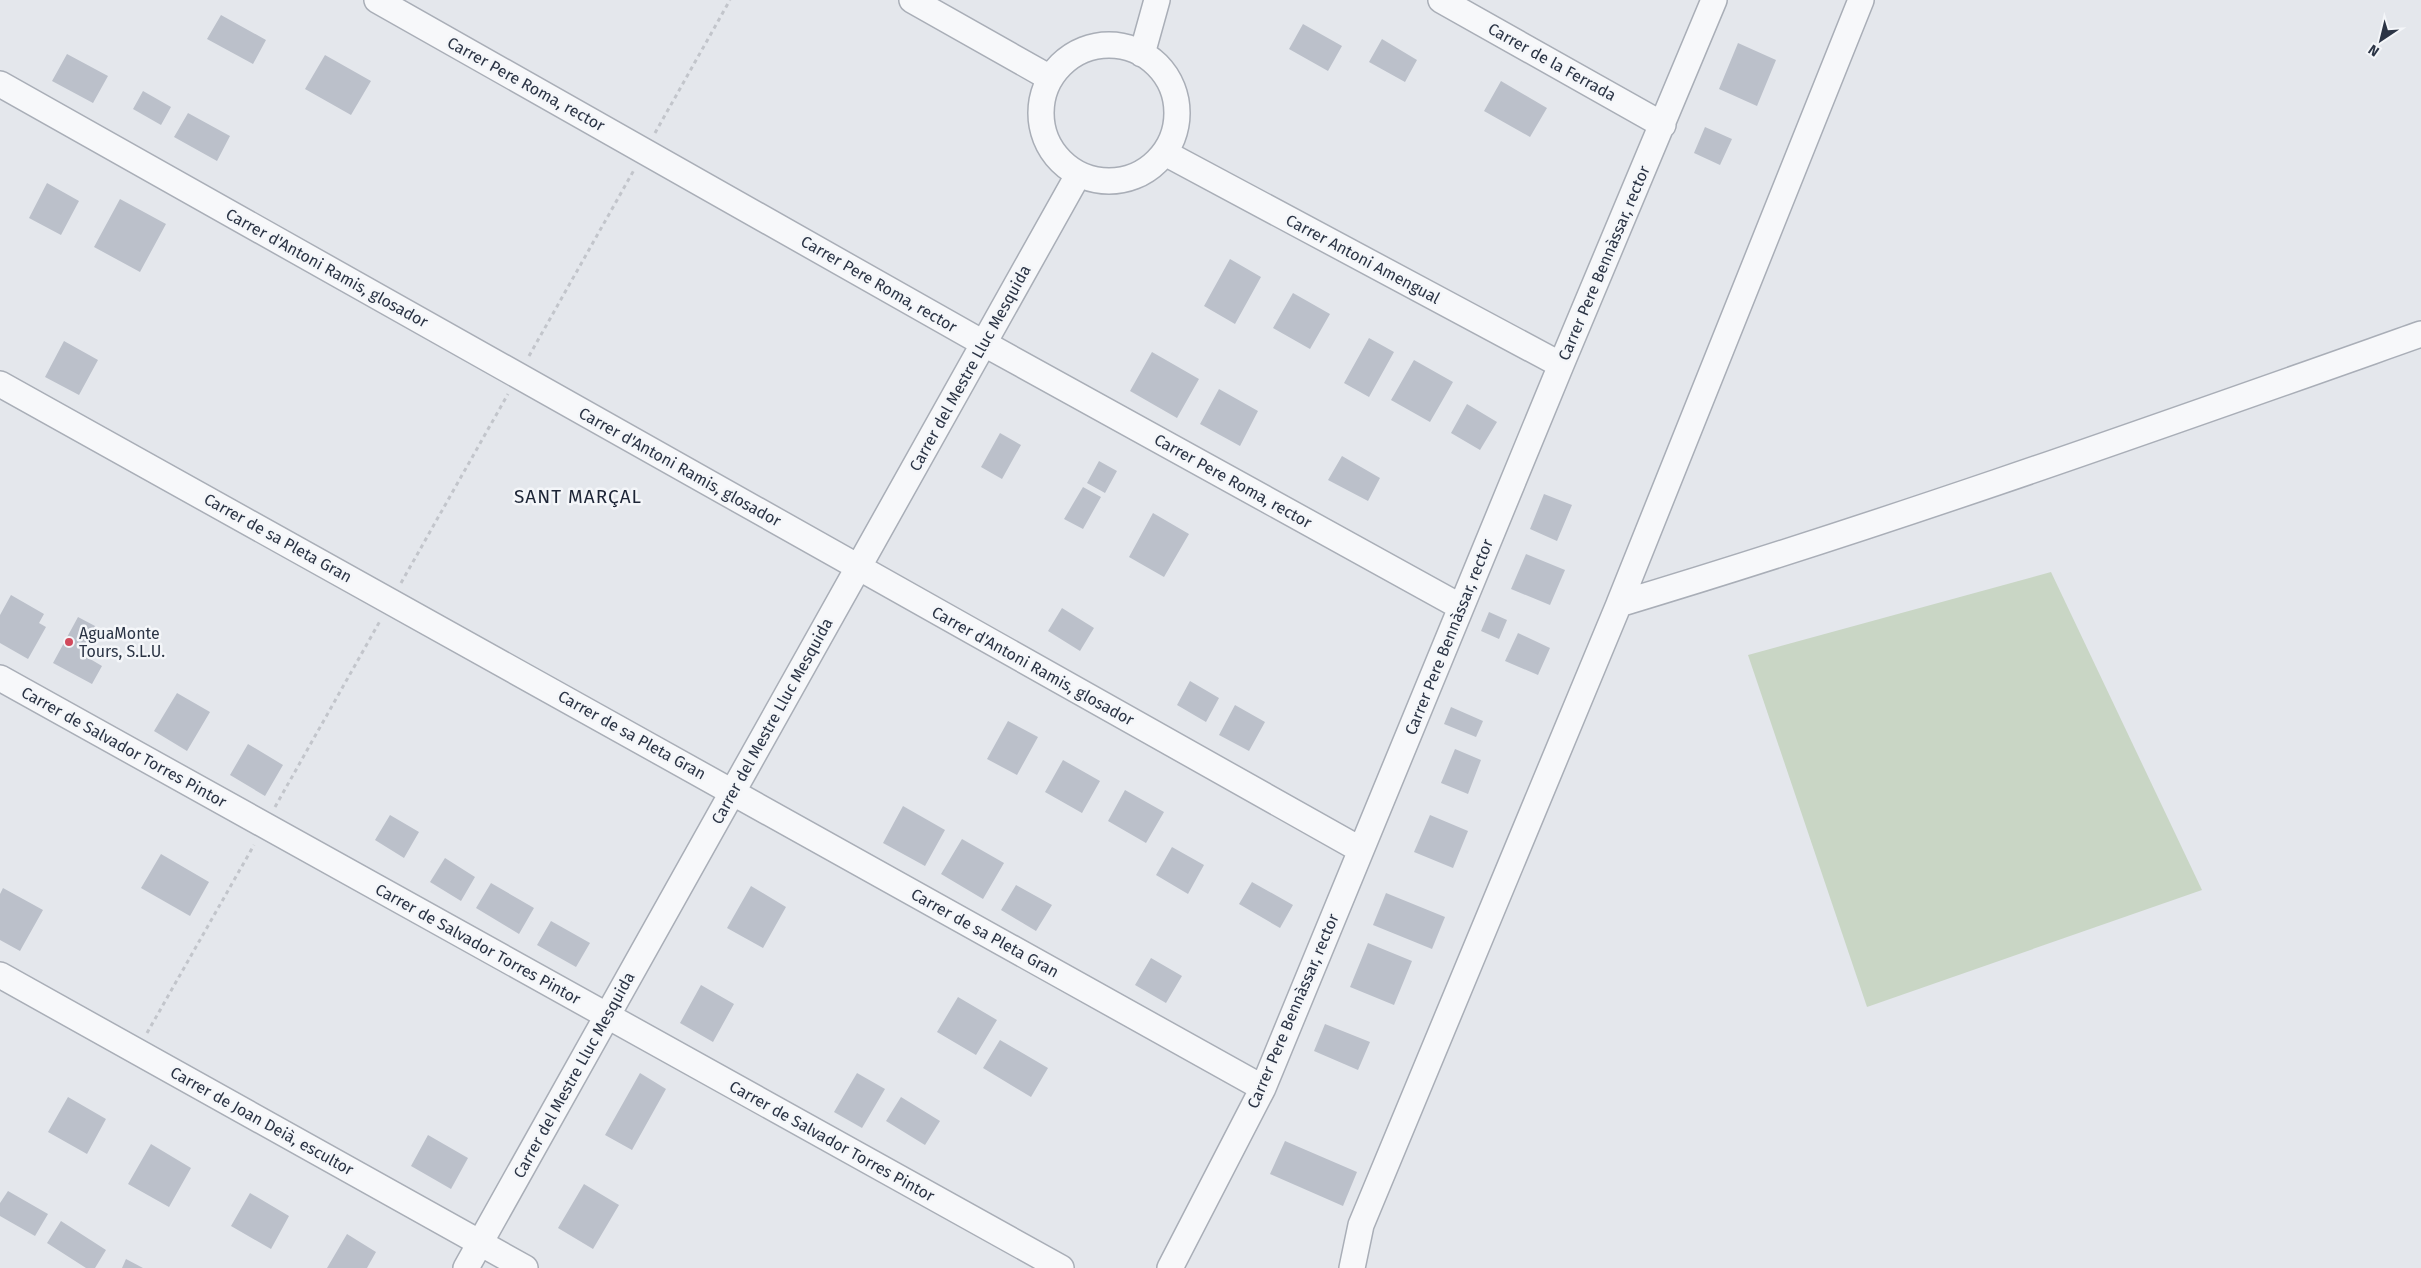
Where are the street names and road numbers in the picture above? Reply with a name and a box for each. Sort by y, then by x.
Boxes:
street label: Carrer de la Ferrada [1485,19,1619,105]
street label: Carrer Pere Roma, rector [444,33,609,136]
street label: Carrer Pere Bennàssar, rector [1554,162,1654,363]
street label: Carrer d'Antoni Ramis, glosador [223,204,432,332]
street label: Carrer Antoni Amengual [1283,210,1444,308]
street label: Carrer Pere Roma, rector [798,231,961,337]
street label: Carrer del Mestre Lluc Mesquida [905,262,1035,474]
street label: Carrer d'Antoni Ramis, glosador [576,403,785,531]
street label: Carrer Pere Roma, rector [1151,430,1316,533]
street label: Carrer de sa Pleta Gran [201,489,355,587]
street label: Carrer Pere Bennàssar, rector [1401,535,1497,738]
street label: Carrer d'Antoni Ramis, glosador [929,602,1138,730]
street label: Carrer del Mestre Lluc Mesquida [707,615,837,827]
street label: Carrer de Salvador Torres Pintor [18,683,231,812]
street label: Carrer de sa Pleta Gran [555,686,709,784]
street label: Carrer de Salvador Torres Pintor [372,880,585,1009]
street label: Carrer de sa Pleta Gran [908,884,1062,982]
street label: Carrer Pere Bennàssar, rector [1243,910,1343,1111]
street label: Carrer del Mestre Lluc Mesquida [509,969,639,1181]
street label: Carrer de Joan Deià, escultor [167,1063,358,1180]
street label: Carrer de Salvador Torres Pintor [726,1077,939,1206]

